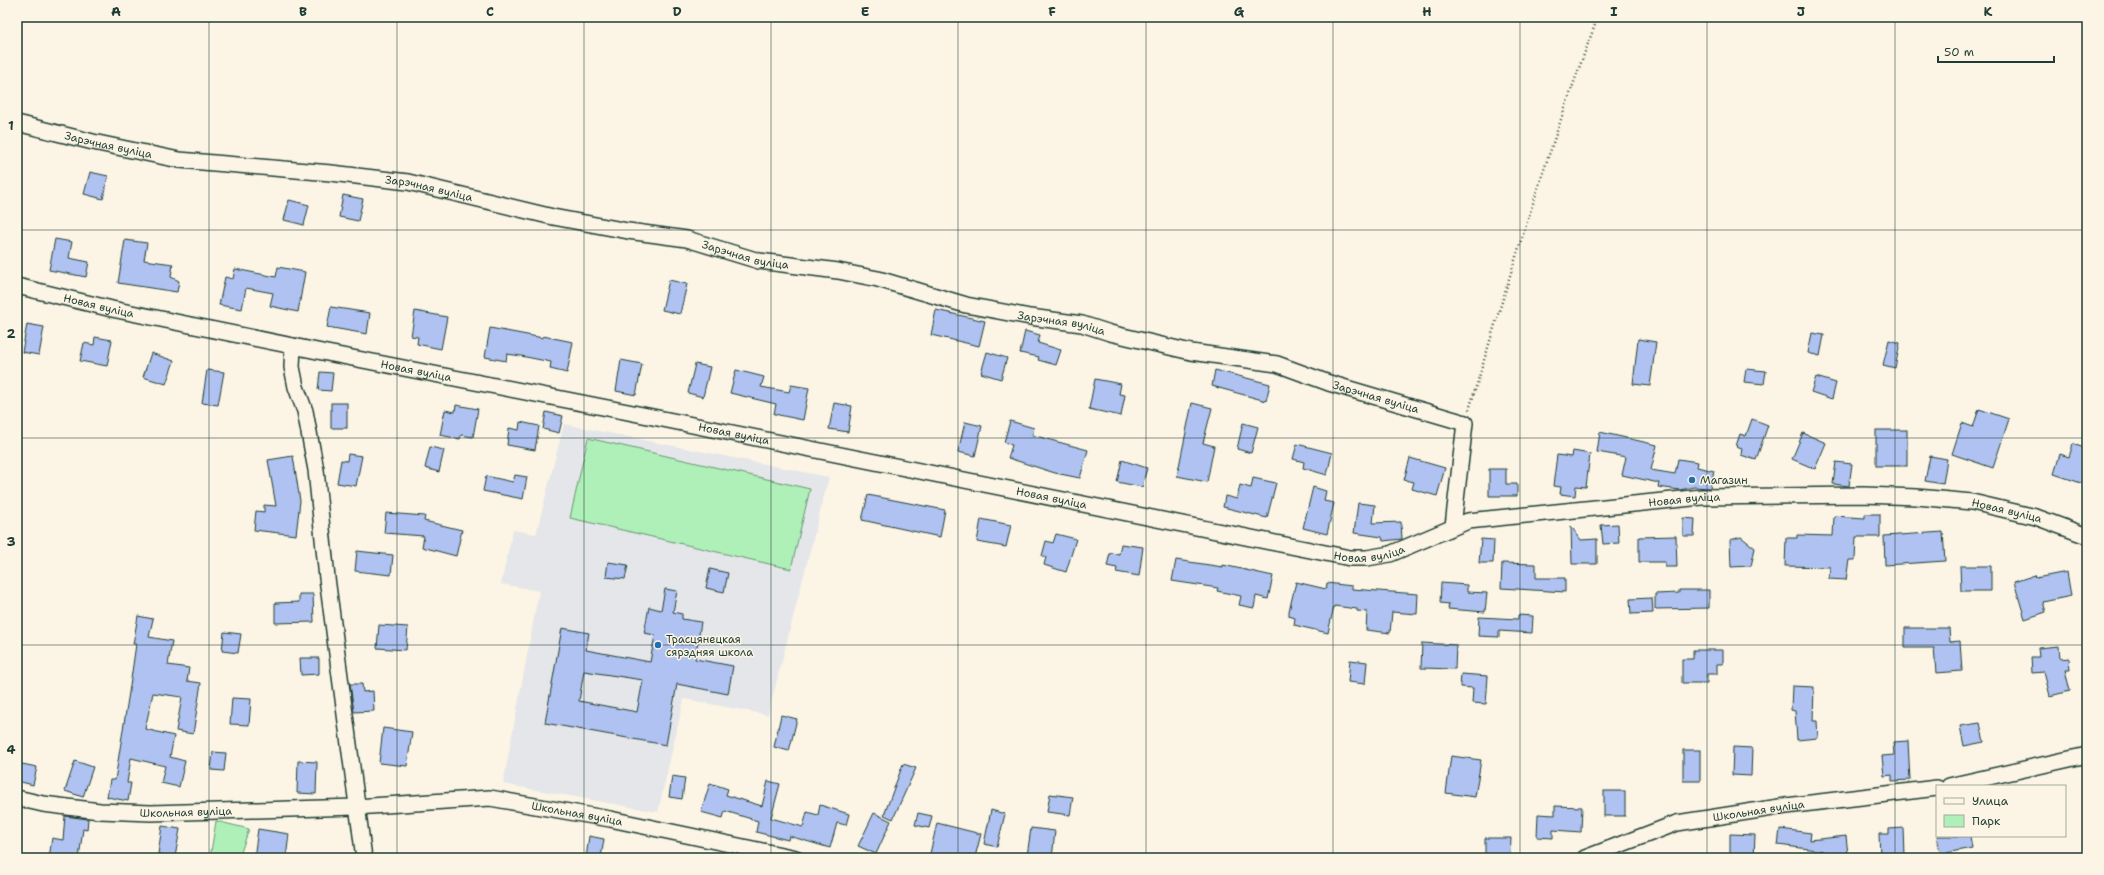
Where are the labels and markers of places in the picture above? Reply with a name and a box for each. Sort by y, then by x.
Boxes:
place label: Магазин [1700,473,1748,488]
marker: Магазин [1687,475,1697,485]
place label: Трасцянецкая сярэдняя школа [666,632,753,660]
marker: Трасцянецкая сярэдняя школа [653,640,663,650]

